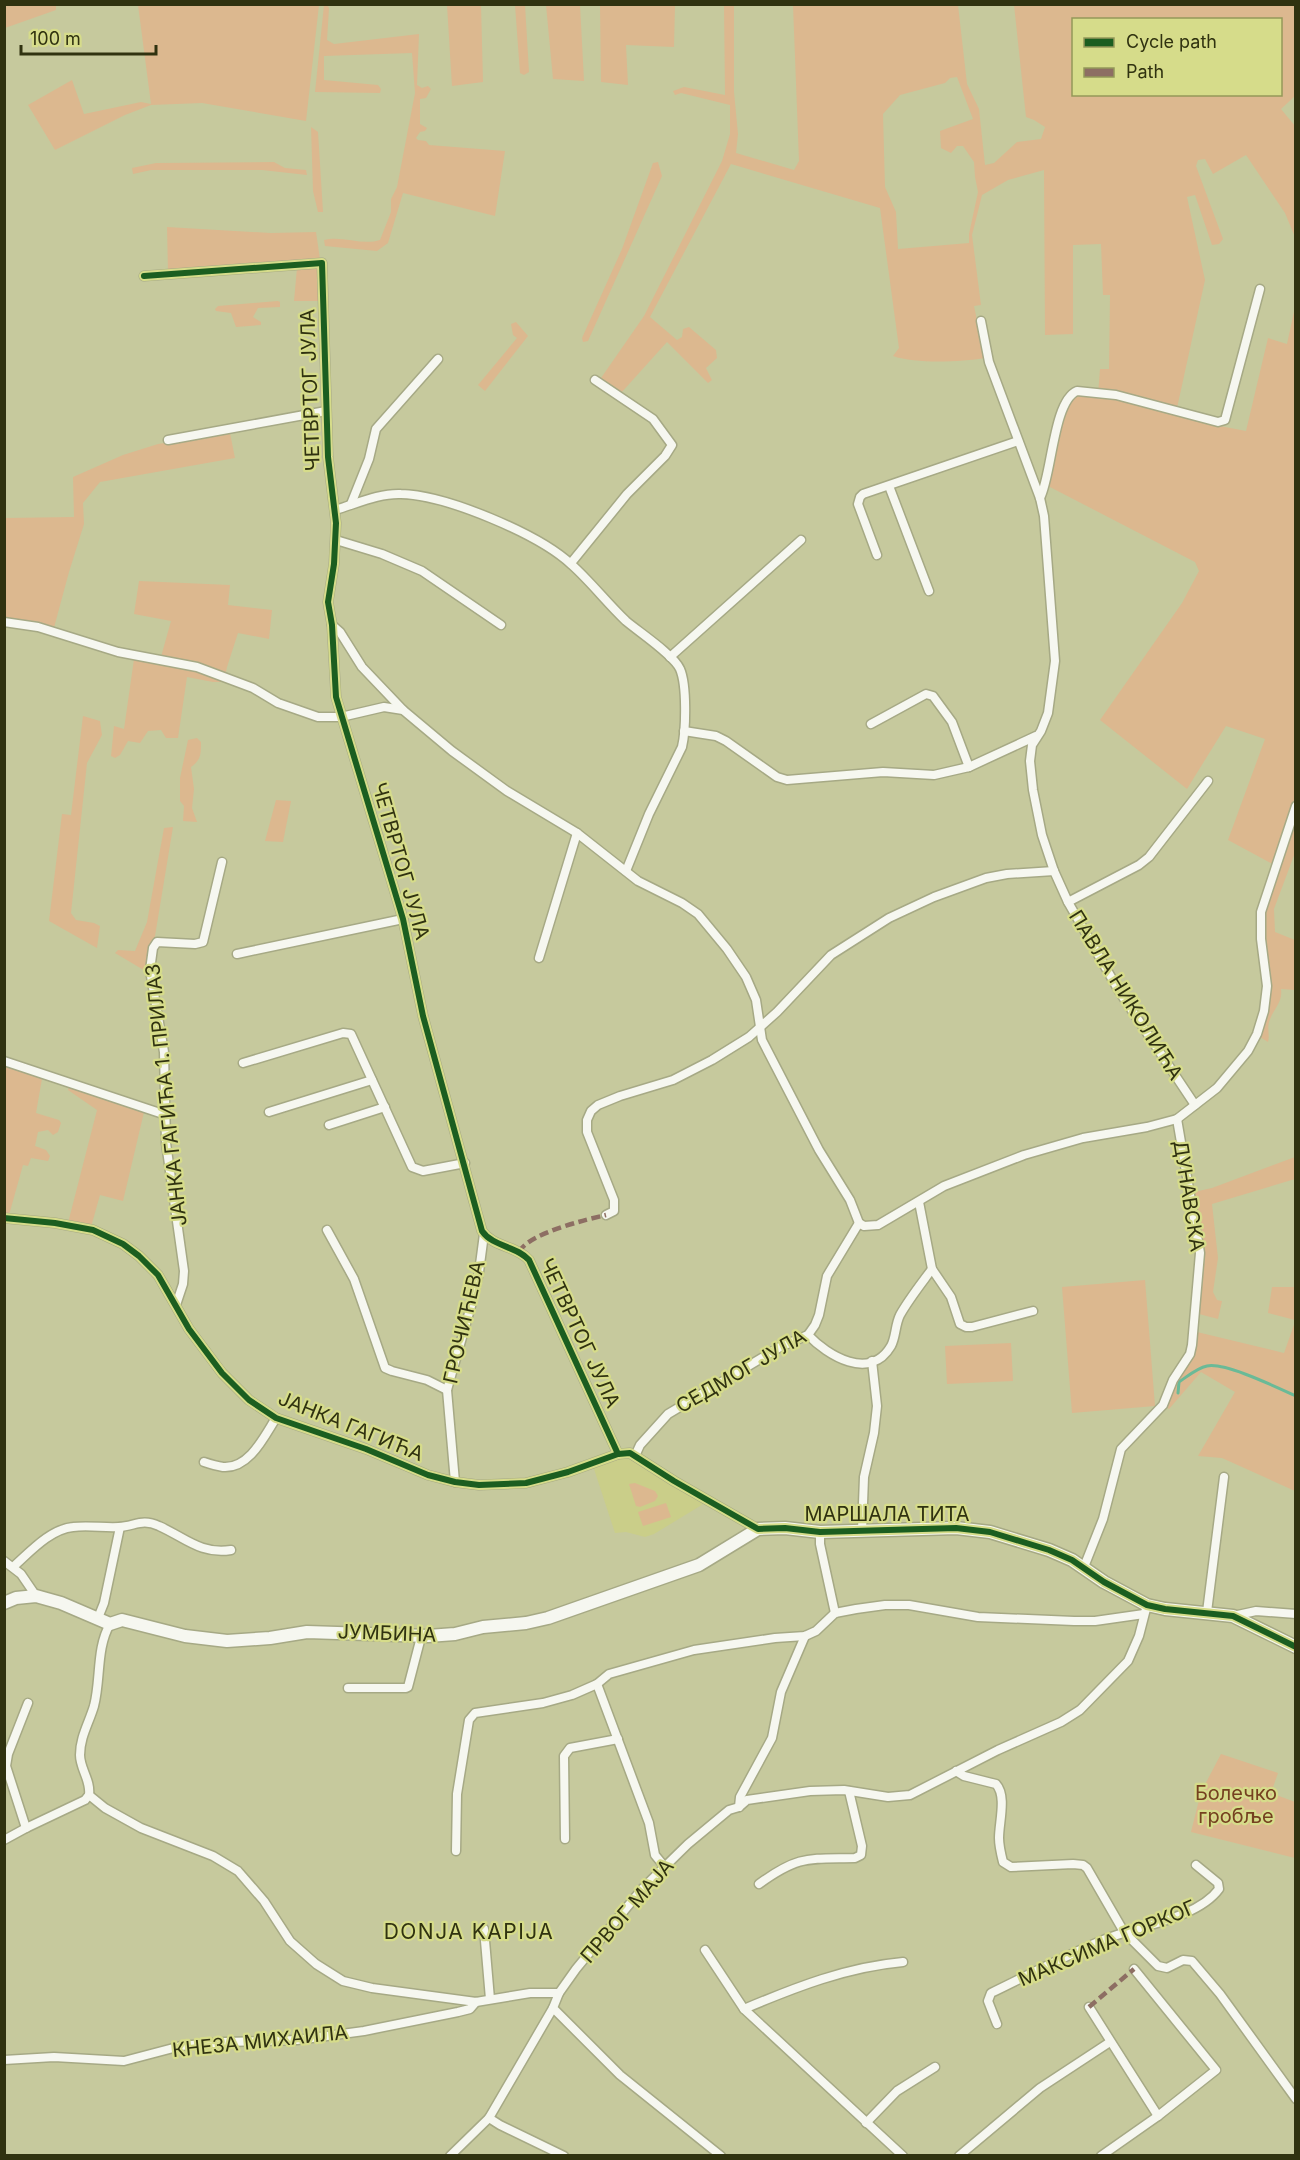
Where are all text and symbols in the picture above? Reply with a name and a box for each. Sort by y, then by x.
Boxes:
scale bar [21,18,156,56]
legend [1072,18,1282,96]
text: 100 m [30,28,81,49]
text: Cycle path [1126,31,1217,52]
text: Path [1126,61,1164,82]
street label: ЧЕТВРТОГ ЈУЛА [295,308,325,472]
street label: ЧЕТВРТОГ ЈУЛА [367,780,435,943]
street label: ПАВЛА НИКОЛИЋА [1064,906,1188,1084]
street label: ЈАНКА ГАГИЋА 1. ПРИЛАЗ [140,963,192,1227]
street label: ДУНАВСКА [1168,1139,1210,1254]
street label: ЧЕТВРТОГ ЈУЛА [535,1254,625,1412]
street label: ГРОЧИЋЕВА [438,1258,490,1386]
street label: СЕДМОГ ЈУЛА [672,1324,811,1418]
street label: ЈАНКА ГАГИЋА [275,1386,427,1466]
street label: МАРШАЛА ТИТА [805,1502,970,1526]
street label: ЈУМБИНА [337,1619,437,1647]
park label: Болечко гробље [1195,1781,1277,1828]
street label: ПРВОГ МАЈА [575,1854,679,1968]
street label: МАКСИМА ГОРКОГ [1015,1895,1199,1991]
district label: DONJA KAPIJA [384,1919,554,1944]
street label: КНЕЗА МИХАИЛА [171,2020,349,2062]

